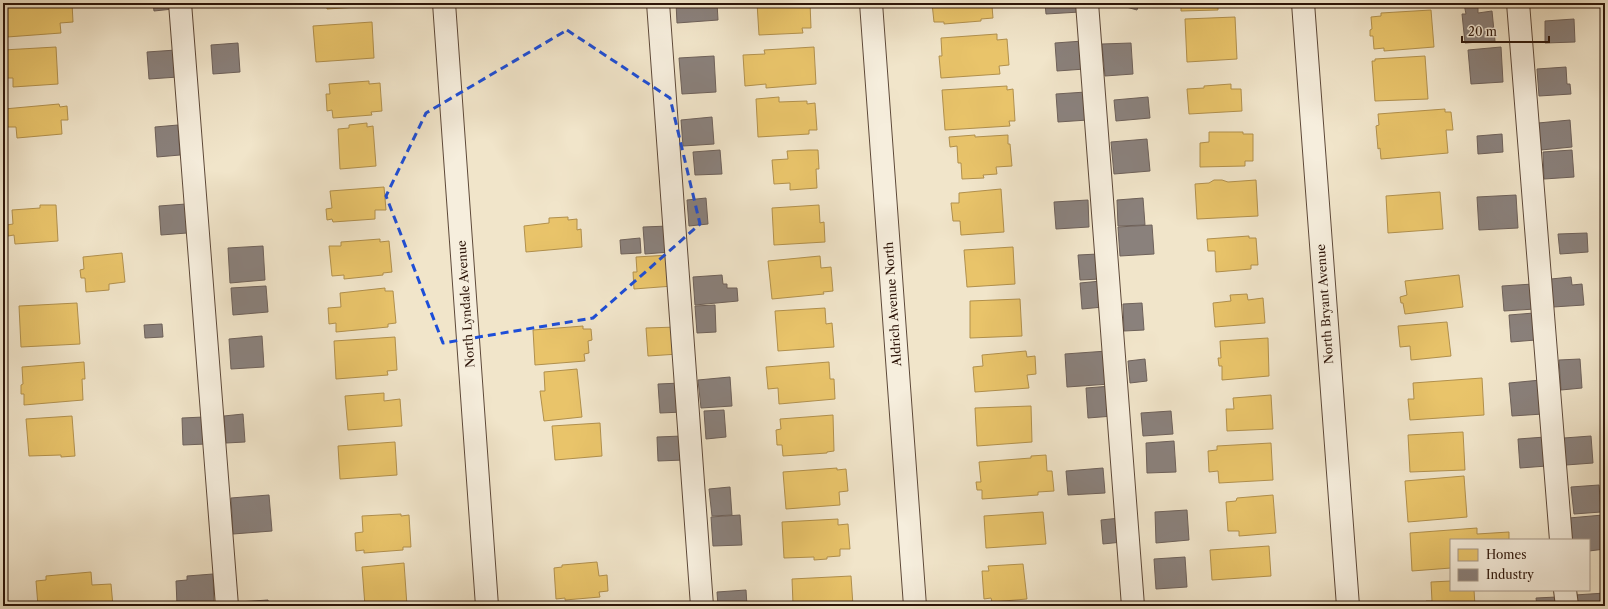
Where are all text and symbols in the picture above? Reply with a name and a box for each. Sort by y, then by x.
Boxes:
scale bar [1462,18,1549,44]
text: 20 m [1468,24,1497,39]
street label: North Lyndale Avenue [454,240,477,368]
street label: Aldrich Avenue North [881,241,904,368]
street label: North Bryant Avenue [1313,243,1336,364]
legend [1450,539,1590,591]
text: Homes [1486,547,1526,562]
text: Industry [1486,567,1534,582]

